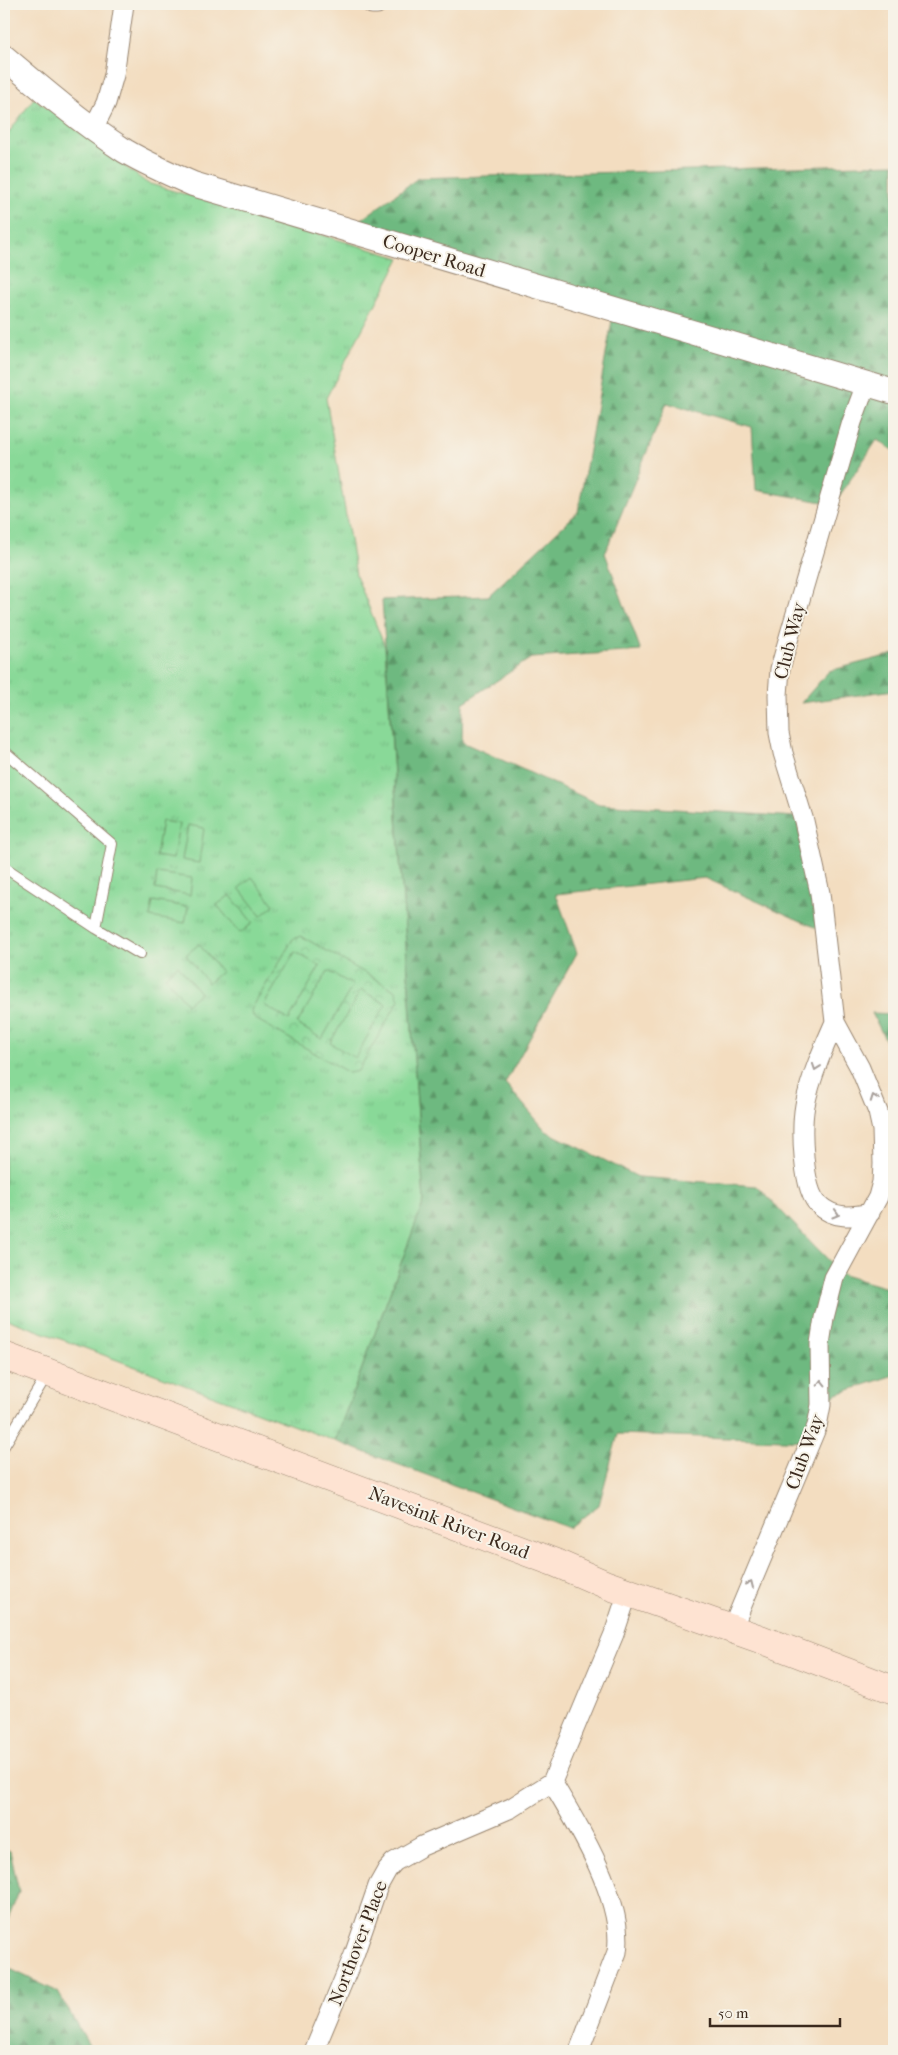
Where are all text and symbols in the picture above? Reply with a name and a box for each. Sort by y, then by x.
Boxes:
street label: Cooper Road [380,230,489,282]
street label: Club Way [770,599,810,682]
one-way arrow [812,1062,822,1071]
one-way arrow [870,1095,880,1103]
one-way arrow [832,1208,840,1218]
one-way arrow [816,1379,826,1387]
street label: Club Way [781,1410,829,1493]
street label: Navesink River Road [365,1482,533,1564]
one-way arrow [744,1580,755,1589]
street label: Northover Place [324,1877,392,2009]
scale bar [710,1995,840,2027]
text: 50 m [718,2004,749,2022]

